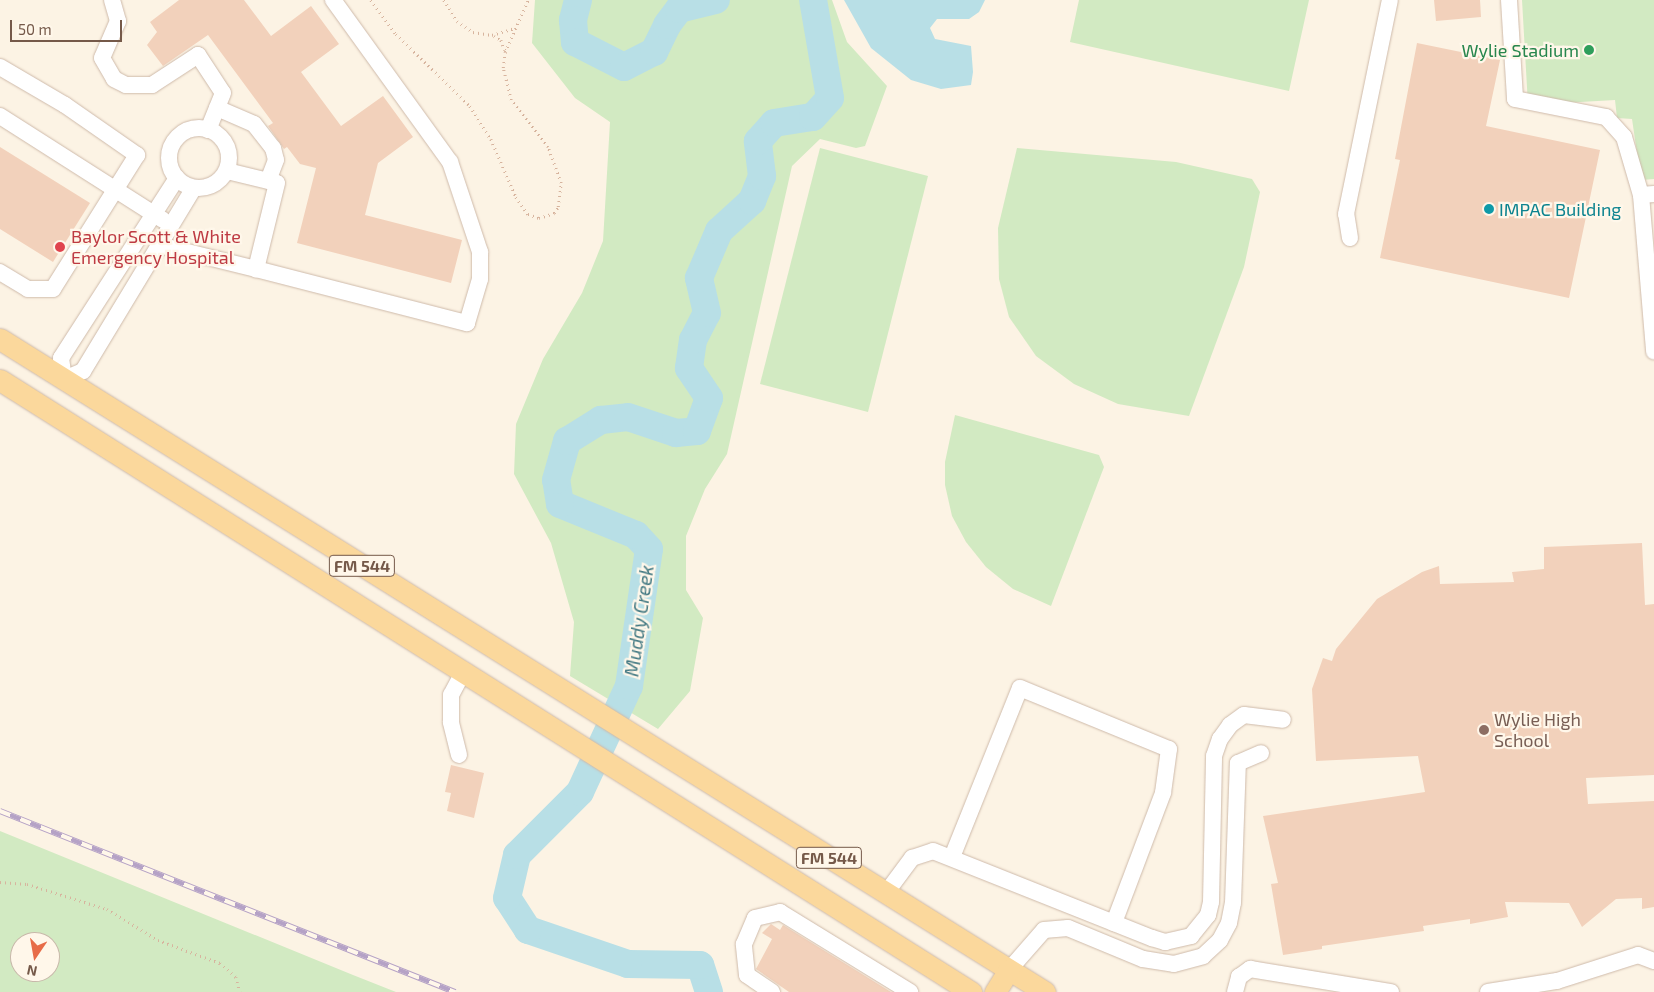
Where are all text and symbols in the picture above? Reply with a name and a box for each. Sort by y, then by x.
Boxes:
scale bar [12,10,125,42]
text: 50 m [18,20,52,38]
place label: Wylie Stadium [1461,39,1579,61]
marker: Wylie Stadium [1583,44,1595,56]
place label: IMPAC Building [1499,198,1621,220]
marker: IMPAC Building [1483,203,1495,215]
place label: Baylor Scott & White Emergency Hospital [71,226,241,268]
marker: Baylor Scott & White Emergency Hospital [53,240,67,254]
road number: FM 544 [328,552,396,580]
water label: Muddy Creek [620,564,658,678]
place label: Wylie High School [1494,709,1581,752]
marker: Wylie High School [1478,724,1490,736]
road number: FM 544 [795,844,863,871]
north arrow [10,932,60,982]
text: N [25,962,39,981]

